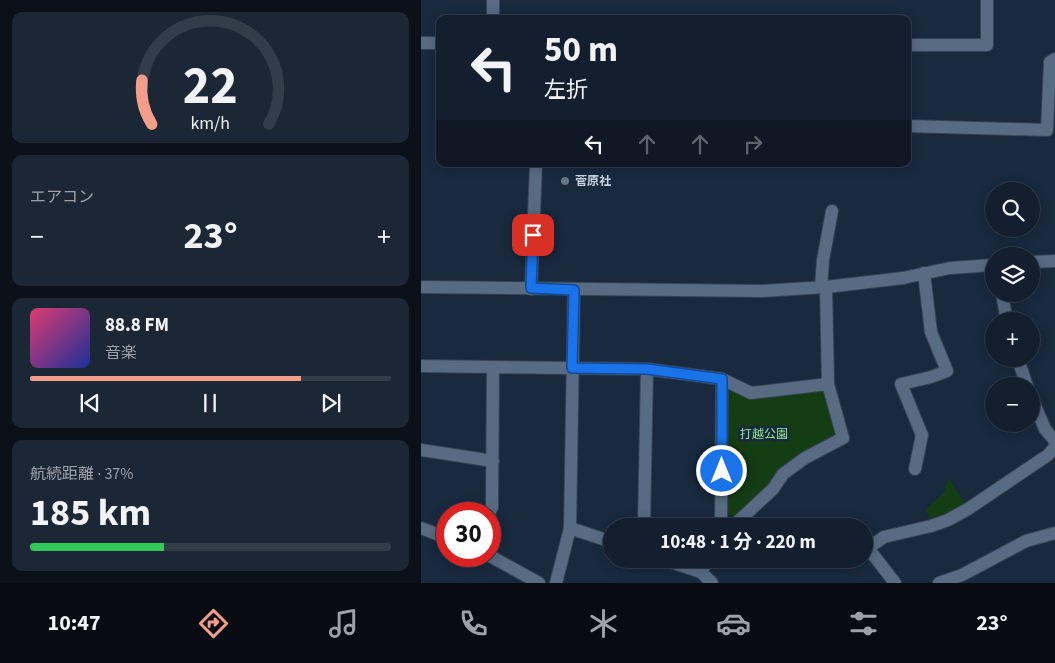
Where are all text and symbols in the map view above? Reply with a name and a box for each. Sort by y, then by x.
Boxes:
text: 50 m [544,25,618,75]
icon: left [461,35,526,100]
text: 22 [183,50,238,124]
text: 左折 [544,74,588,106]
text: km/h [191,111,230,136]
icon: left [580,130,608,158]
icon: ahead [633,130,661,158]
icon: ahead [686,130,714,158]
icon: right [739,130,767,158]
place label: 菅原社 [575,173,611,190]
marker: 菅原社 [559,175,571,187]
map controls [985,182,1040,432]
button: search [985,182,1040,237]
text: エアコン [30,186,94,208]
text: 23° [184,209,238,263]
pin [512,214,554,256]
text: − [30,217,44,257]
text: + [377,217,391,257]
icon: arrive [519,221,547,249]
button: layers [985,247,1040,302]
text: 88.8 FM [105,312,169,339]
button: + [985,312,1040,367]
text: 音楽 [105,342,137,364]
button: − [985,377,1040,432]
icon: previous [76,389,104,417]
icon: pause [196,389,224,417]
icon: next [317,389,345,417]
park label: 打越公園 [740,426,788,443]
position arrow [695,444,747,496]
text: 航続距離 · 37% [30,463,133,485]
text: 185 km [30,486,151,540]
speed limit sign: 30 [436,502,501,567]
text: 10:48 · 1 分 · 220 m [660,529,816,556]
icon: directions [196,606,231,641]
icon: music [326,606,361,641]
icon: phone [456,606,491,641]
icon: climate [586,606,621,641]
icon: car [716,606,751,641]
icon: filters [846,606,881,641]
text: 10:47 [48,607,101,639]
text: 23° [976,607,1007,639]

